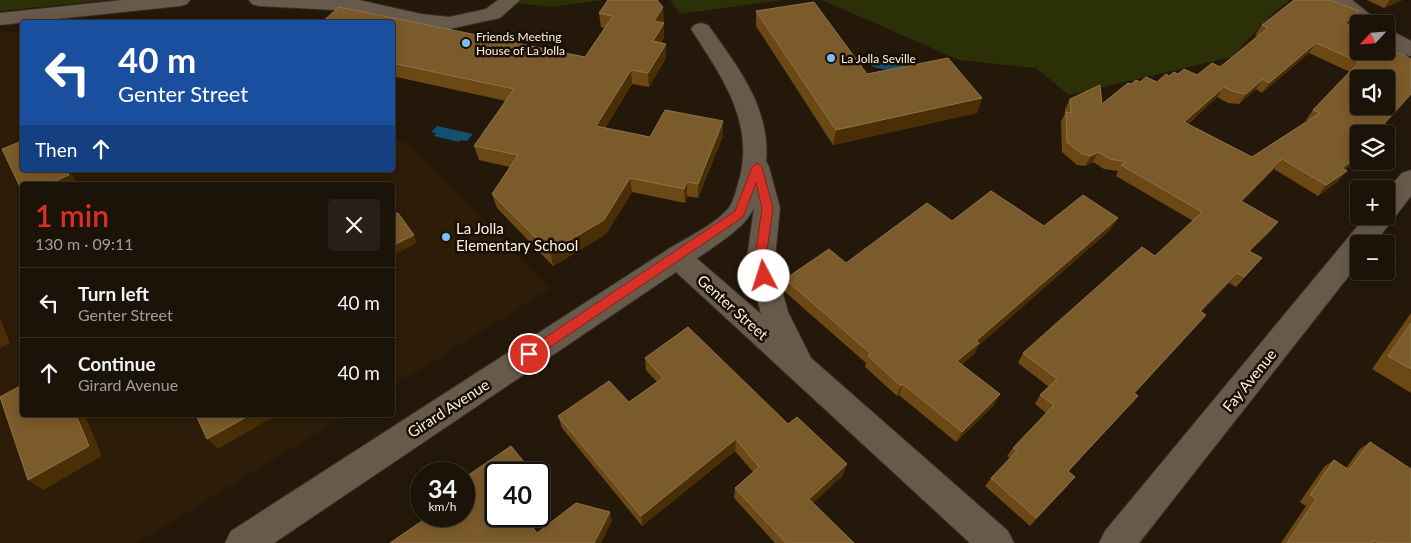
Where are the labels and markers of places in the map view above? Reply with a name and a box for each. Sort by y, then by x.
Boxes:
place label: Friends Meeting House of La Jolla [476,29,565,58]
marker: Friends Meeting House of La Jolla [460,37,472,49]
place label: La Jolla Seville [841,51,916,66]
marker: La Jolla Seville [825,52,837,64]
place label: La Jolla Elementary School [456,219,578,254]
marker: La Jolla Elementary School [440,231,452,243]
pin [508,333,550,375]

